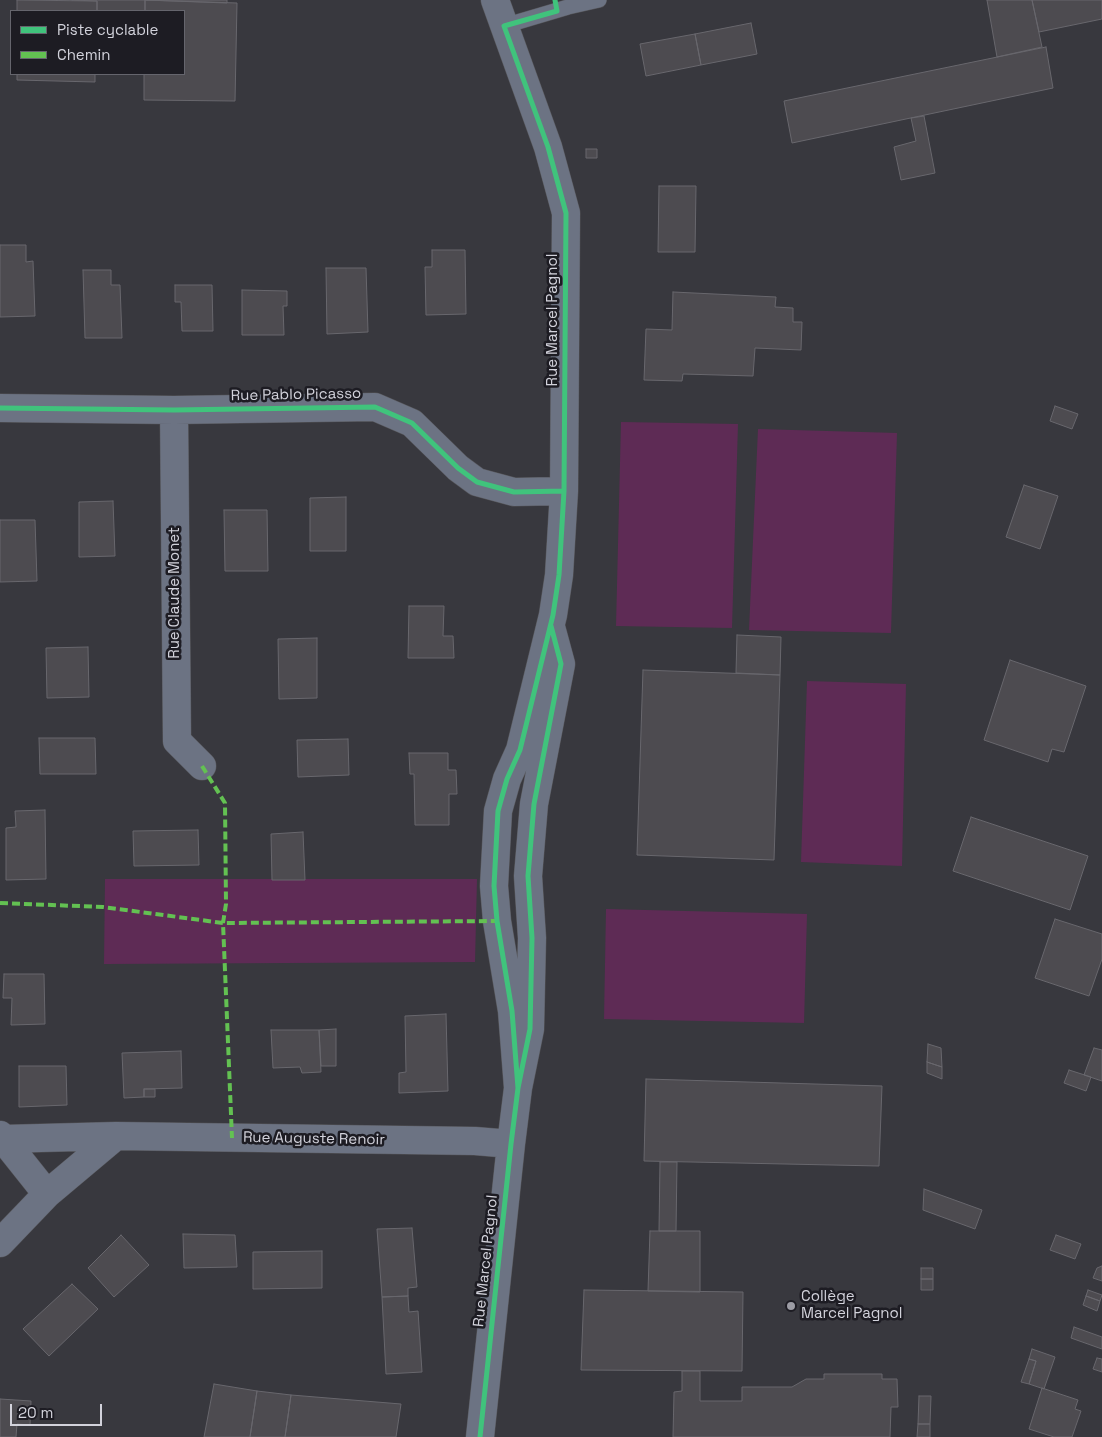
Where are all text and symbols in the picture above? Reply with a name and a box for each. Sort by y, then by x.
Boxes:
legend [10,10,185,75]
text: Piste cyclable [57,20,158,39]
text: Chemin [57,45,110,64]
street label: Rue Marcel Pagnol [544,254,562,386]
street label: Rue Pablo Picasso [231,385,361,405]
street label: Rue Claude Monet [166,527,184,659]
street label: Rue Auguste Renoir [243,1129,385,1149]
street label: Rue Marcel Pagnol [470,1194,502,1328]
place label: Collège Marcel Pagnol [801,1288,902,1323]
marker: Collège Marcel Pagnol [785,1300,797,1312]
scale bar [12,1394,105,1426]
text: 20 m [18,1403,53,1422]

